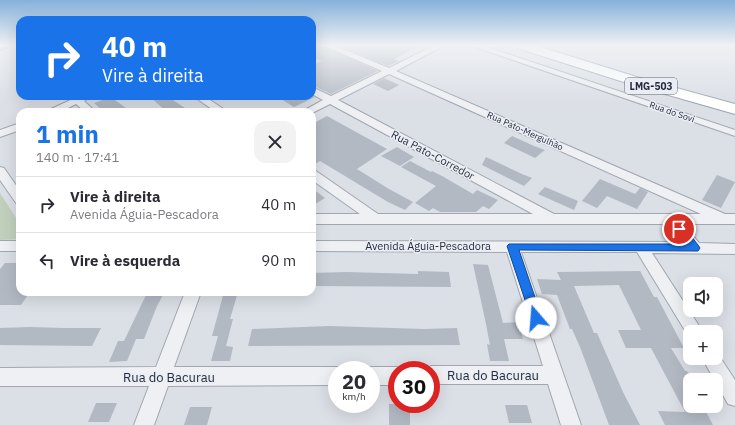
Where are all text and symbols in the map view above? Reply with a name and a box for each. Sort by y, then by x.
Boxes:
text: 40 m [102,28,167,65]
icon: right [36,32,88,84]
text: Vire à direita [102,64,204,87]
road number: LMG-503 [625,78,677,94]
street label: Rua do Sovi [648,99,696,124]
street label: Rua Pato-Mergulhão [485,109,565,152]
text: 1 min [36,118,99,150]
button: close [254,121,296,163]
street label: Rua Pato-Corredor [389,127,477,183]
text: 140 m · 17:41 [36,149,119,166]
text: Vire à direita [70,187,160,206]
icon: right [36,194,58,216]
text: 40 m [261,195,296,214]
text: Avenida Águia-Pescadora [70,206,219,223]
pin [662,212,696,246]
icon: arrive [668,218,690,240]
street label: Avenida Águia-Pescadora [365,239,491,253]
icon: left [36,250,58,272]
text: Vire à esquerda [70,251,180,270]
text: 90 m [261,251,296,270]
map controls [683,277,723,413]
button: sound [683,277,723,317]
position arrow [515,297,557,339]
button: + [683,325,723,365]
speed limit sign: 30 [388,361,440,413]
street label: Rua do Bacurau [447,367,539,384]
text: 20 [342,368,366,395]
street label: Rua do Bacurau [123,369,215,386]
button: − [683,373,723,413]
text: km/h [342,390,366,403]

